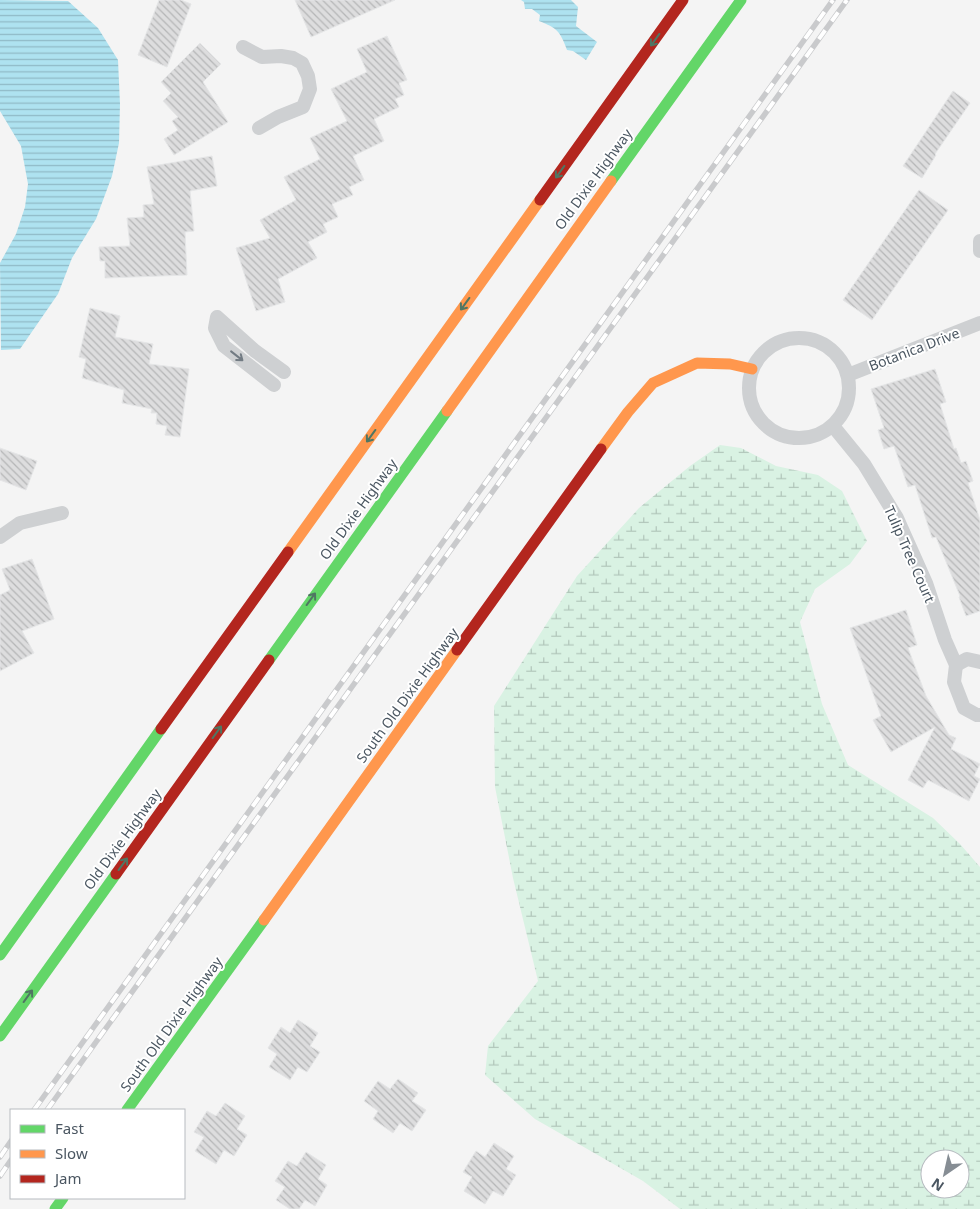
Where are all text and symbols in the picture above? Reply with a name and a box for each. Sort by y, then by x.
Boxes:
one-way arrow [650,32,660,46]
street label: Old Dixie Highway [550,124,637,233]
one-way arrow [555,164,565,178]
one-way arrow [460,297,470,311]
street label: Botanica Drive [866,323,962,375]
one-way arrow [230,350,243,361]
one-way arrow [366,429,376,443]
street label: Old Dixie Highway [315,454,402,563]
street label: Tulip Tree Court [880,503,940,605]
one-way arrow [306,593,317,607]
street label: South Old Dixie Highway [352,623,463,766]
one-way arrow [212,725,222,739]
street label: Old Dixie Highway [79,784,166,893]
one-way arrow [118,857,128,871]
street label: South Old Dixie Highway [116,952,227,1095]
one-way arrow [23,989,33,1003]
legend [10,1109,185,1199]
text: Fast [55,1118,84,1138]
text: Slow [55,1143,88,1163]
north arrow [920,1149,970,1199]
text: Jam [53,1168,82,1188]
text: N [927,1174,947,1196]

